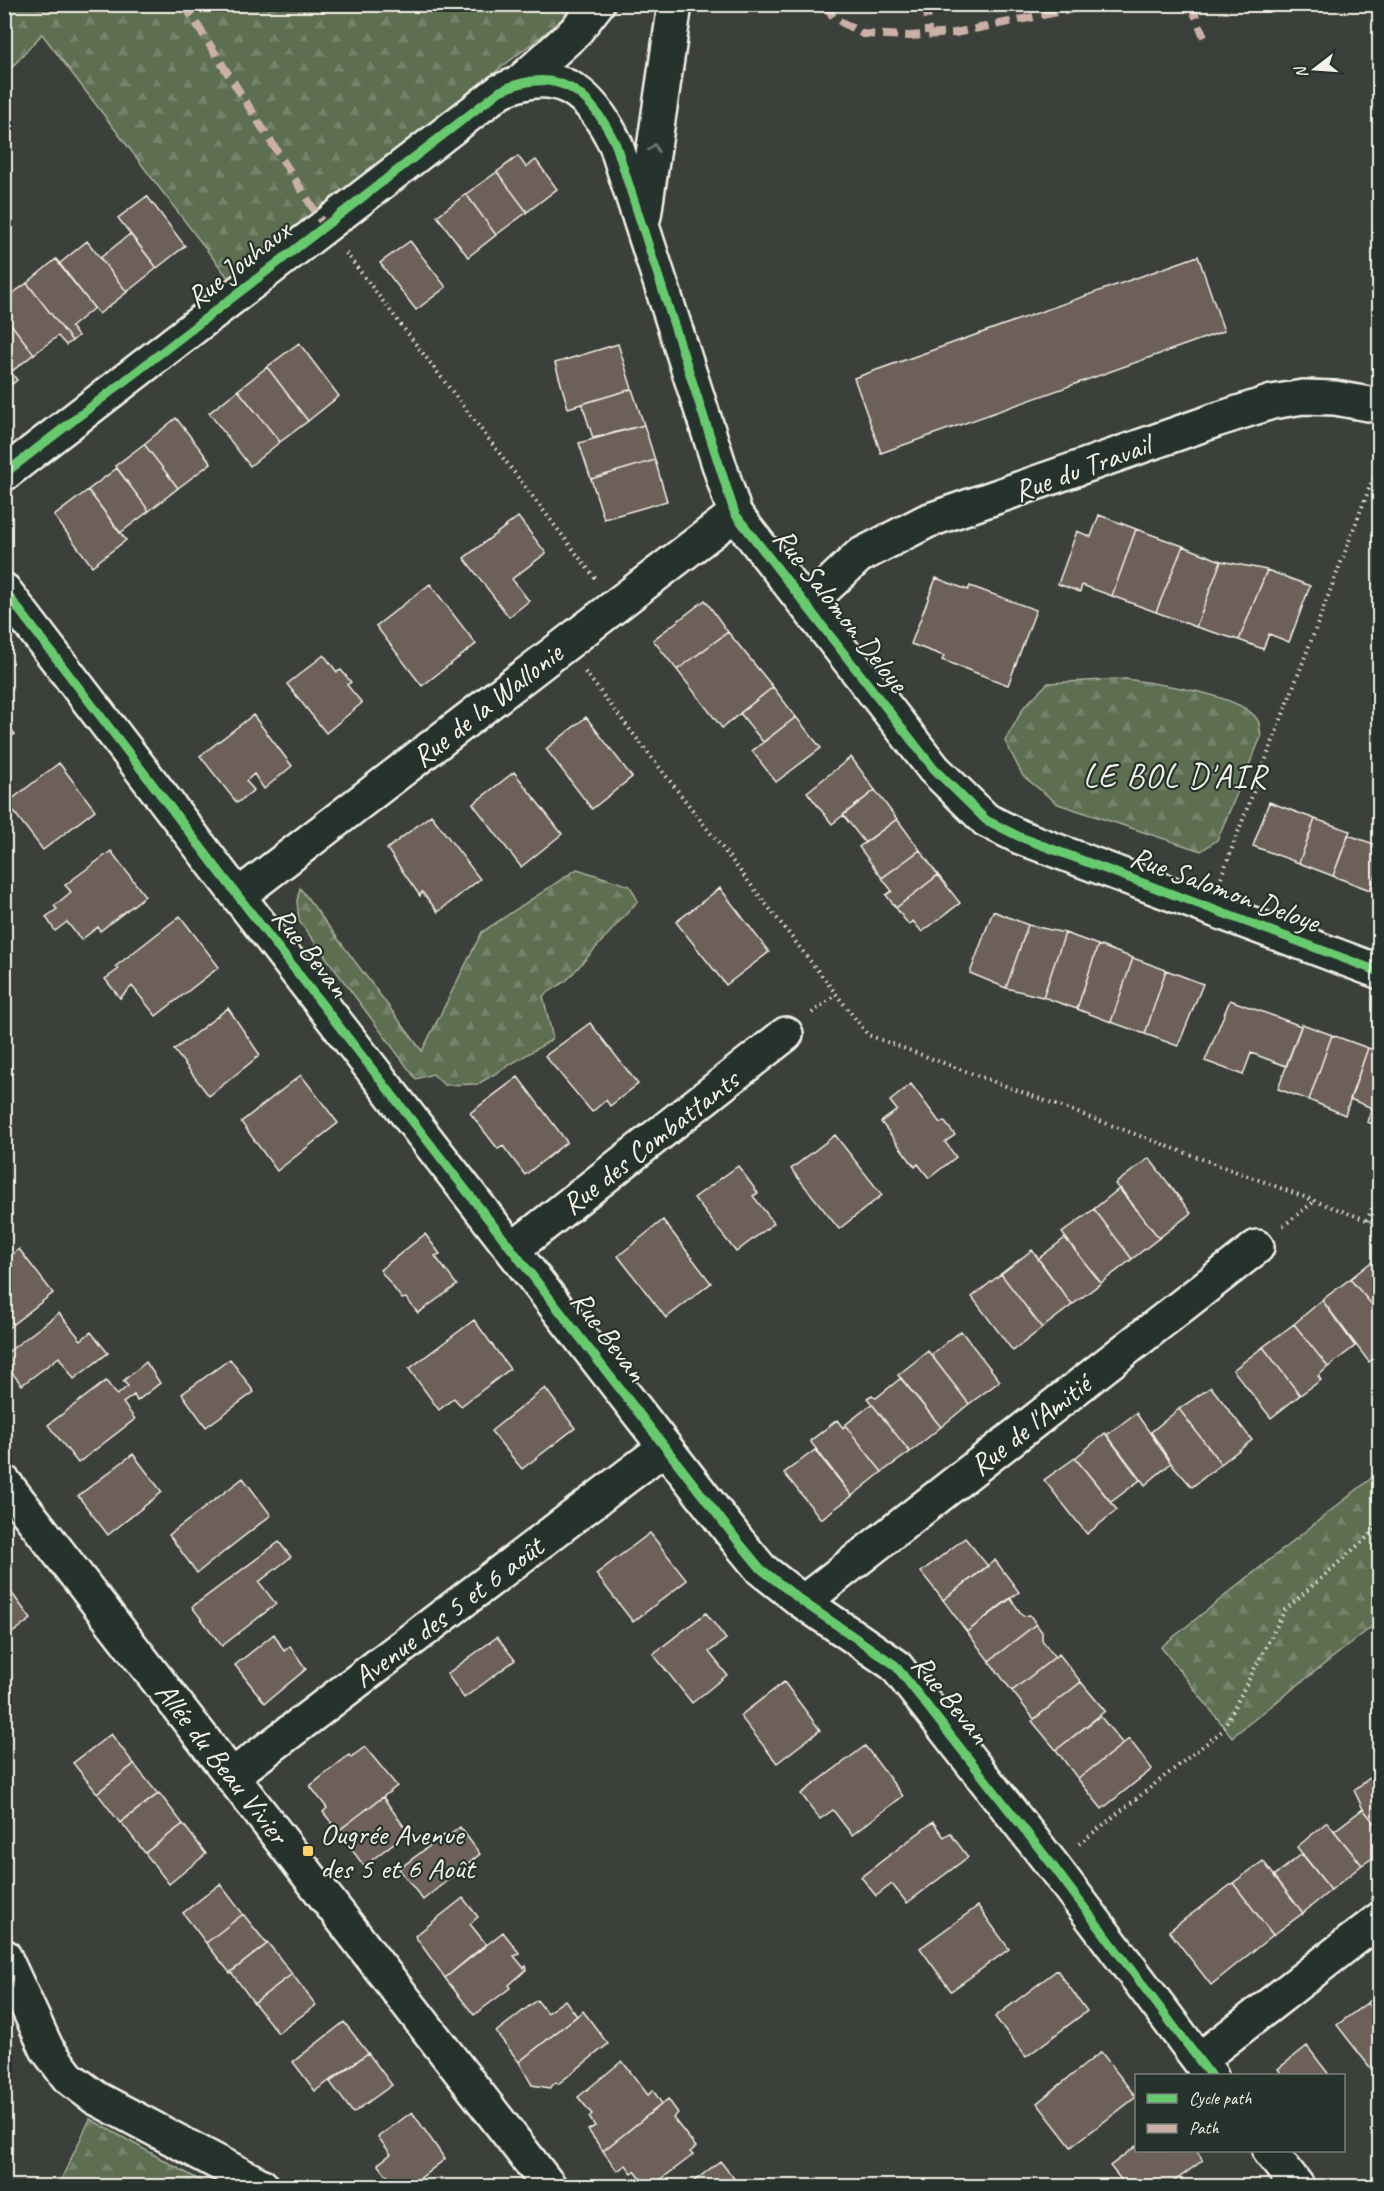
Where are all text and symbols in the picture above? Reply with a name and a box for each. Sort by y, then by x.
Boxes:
north arrow [1285,39,1345,99]
text: N [1290,62,1313,81]
one-way arrow [647,143,660,153]
street label: Rue Jouhaux [178,210,300,316]
street label: Rue du Travail [1009,424,1160,510]
street label: Rue Salomon Deloye [765,520,918,702]
street label: Rue de la Wallonie [404,633,572,776]
district label: LE BOL D'AIR [1083,755,1270,797]
street label: Rue Salomon Deloye [1125,837,1327,942]
street label: Rue Bevan [264,899,359,1005]
street label: Rue des Combattants [554,1059,749,1223]
street label: Rue Bevan [562,1283,656,1390]
street label: Rue de l'Amitié [962,1363,1102,1484]
street label: Avenue des 5 et 6 août [345,1526,553,1696]
street label: Rue Bevan [903,1646,999,1752]
street label: Allée du Beau Vivier [147,1674,299,1854]
place label: Ougrée Avenue des 5 et 6 Août [320,1815,477,1887]
marker: Ougrée Avenue des 5 et 6 Août [301,1844,315,1858]
legend [1135,2074,1345,2152]
text: Cycle path [1189,2087,1252,2109]
text: Path [1189,2117,1219,2139]

